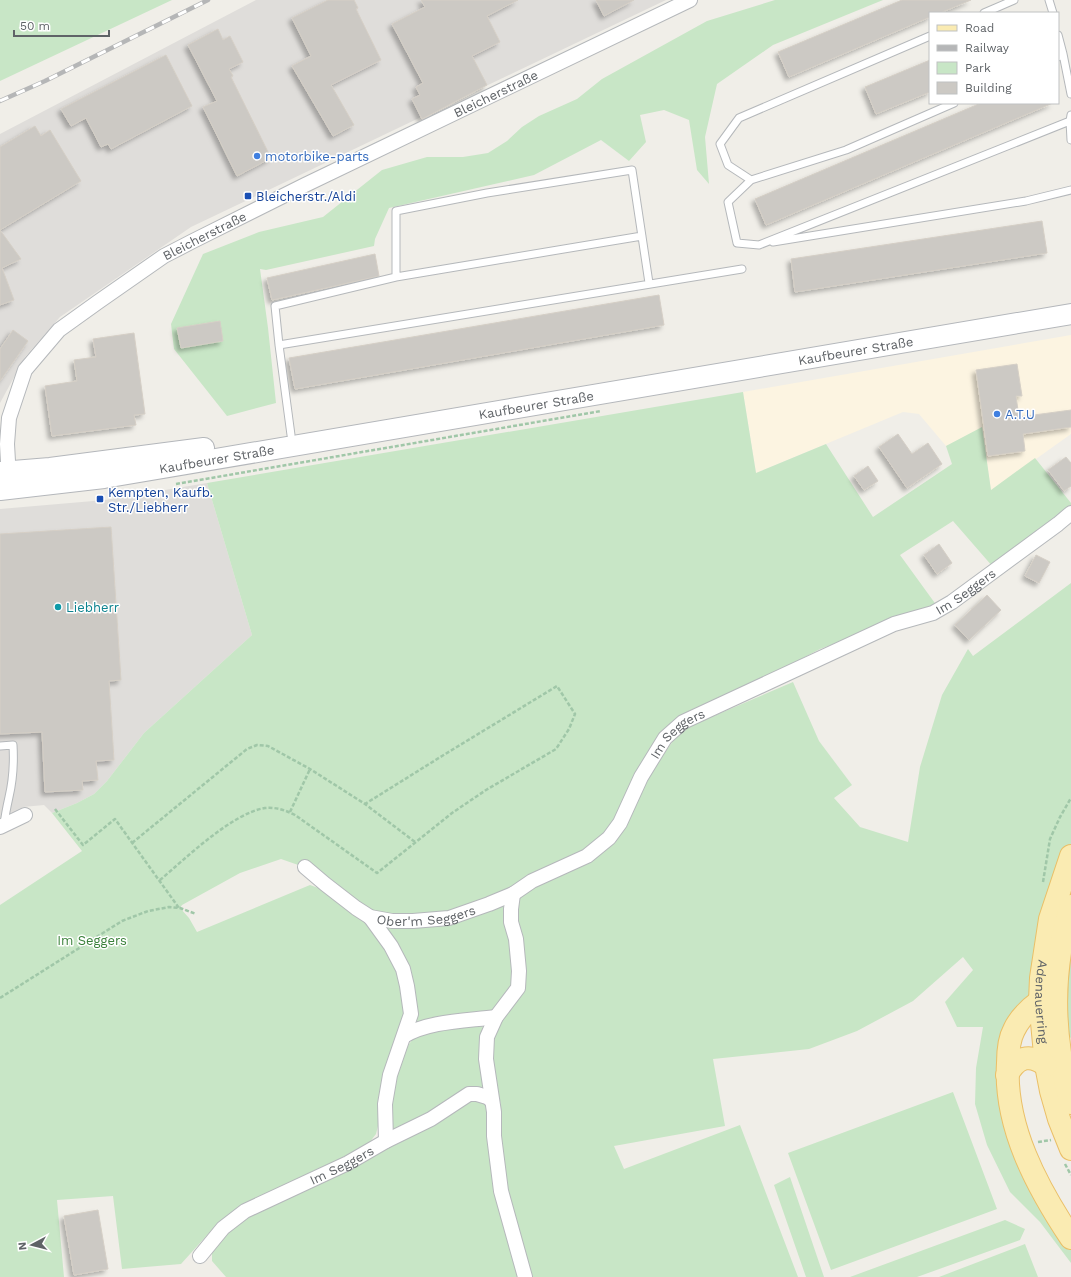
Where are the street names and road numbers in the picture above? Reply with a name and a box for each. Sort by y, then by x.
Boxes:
street label: Bleicherstraße [451,67,540,120]
street label: Bleicherstraße [160,209,249,263]
street label: Kaufbeurer Straße [797,334,914,368]
street label: Kaufbeurer Straße [478,388,595,422]
street label: Kaufbeurer Straße [158,442,275,477]
street label: Im Seggers [933,566,999,618]
street label: Im Seggers [647,706,707,761]
street label: Ober'm Seggers [376,902,477,929]
street label: Adenauerring [1032,959,1051,1045]
street label: Im Seggers [307,1143,377,1188]

